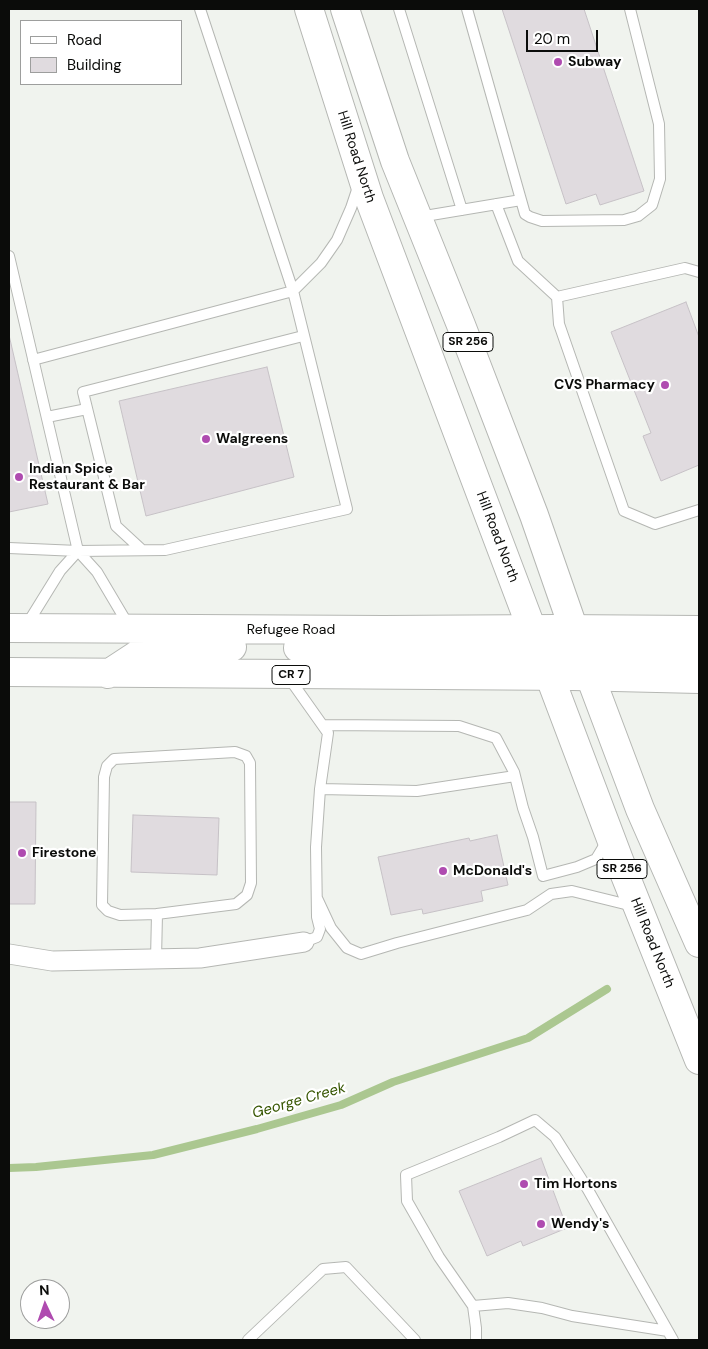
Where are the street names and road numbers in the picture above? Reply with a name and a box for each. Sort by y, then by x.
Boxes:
street label: Hill Road North [333,109,379,205]
road number: SR 256 [443,332,493,352]
street label: Hill Road North [472,489,522,585]
street label: Refugee Road [247,622,335,638]
road number: CR 7 [272,666,310,684]
road number: SR 256 [597,860,647,879]
street label: Hill Road North [626,895,678,991]

